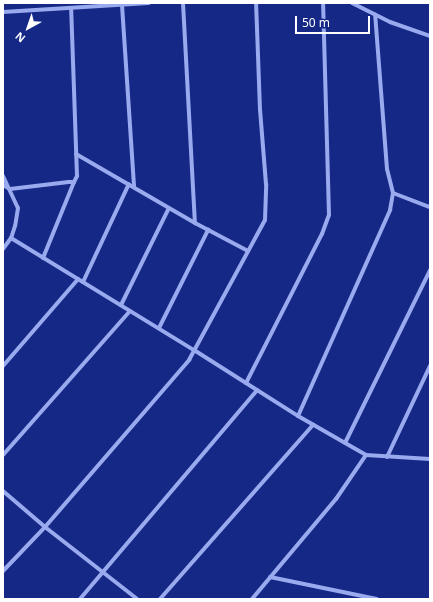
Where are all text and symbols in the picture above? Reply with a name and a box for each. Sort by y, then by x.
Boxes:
north arrow [8,8,48,48]
scale bar [297,8,372,34]
text: 50 m [302,14,330,31]
text: N [12,29,28,46]

